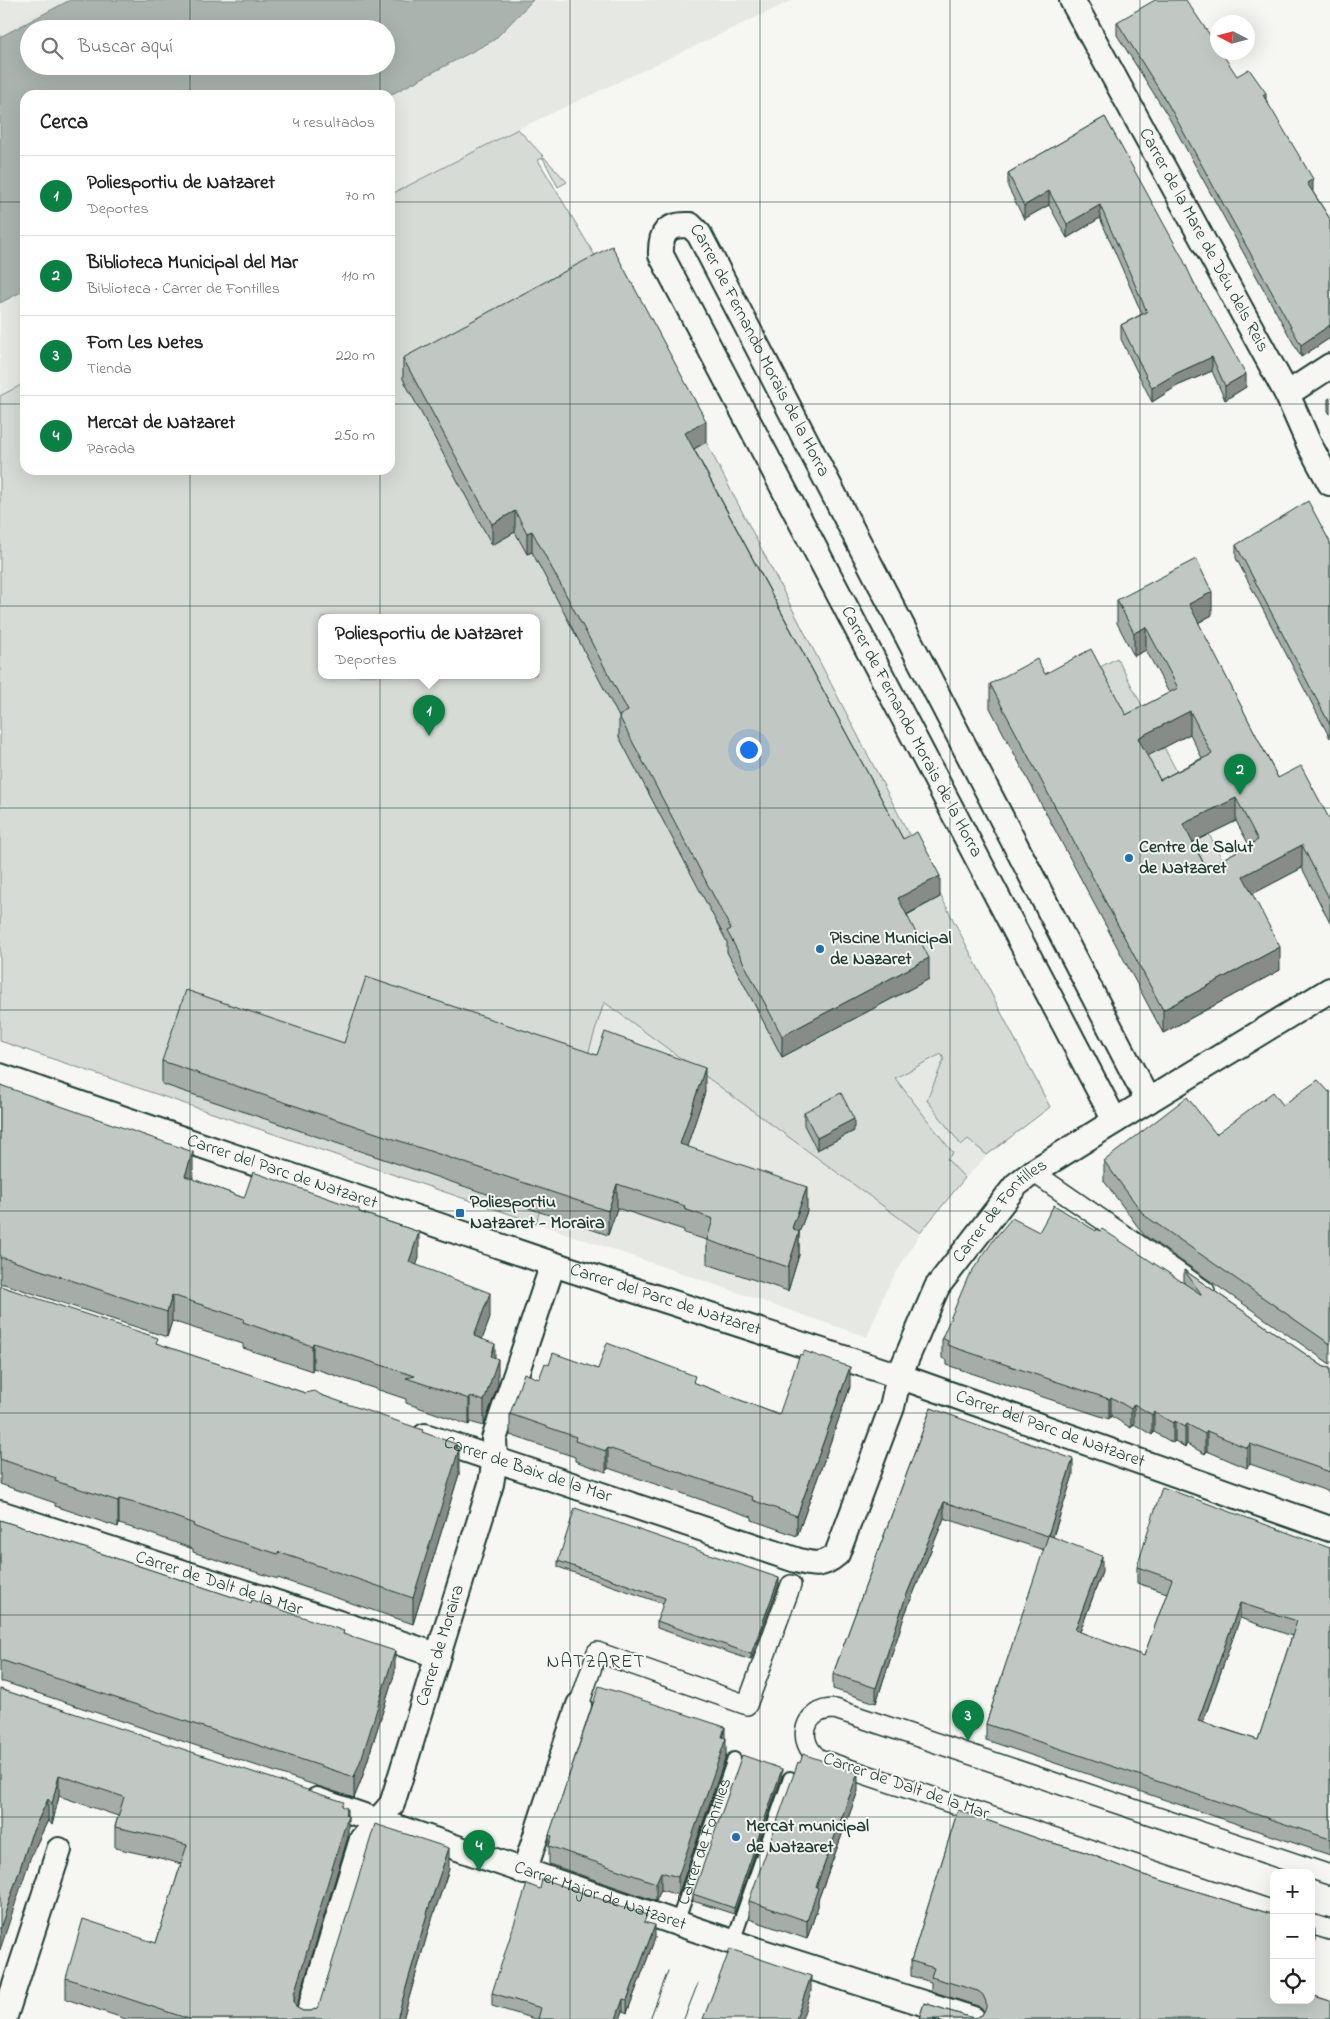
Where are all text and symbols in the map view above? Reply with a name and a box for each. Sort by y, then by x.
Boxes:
north arrow [1210,15,1255,60]
search box [20,20,395,75]
icon: search [38,34,66,62]
text: Buscar aquí [78,34,173,61]
text: Cerca [40,108,88,138]
text: 4 resultados [293,111,375,135]
street label: Carrer de la Mare de Déu dels Reis [1132,124,1275,357]
text: Poliesportiu de Natzaret [87,170,275,197]
text: 1 [53,184,59,208]
text: 70 m [345,184,375,208]
text: Deportes [87,197,149,221]
street label: Carrer de Fernando Morais de la Horra [683,218,836,482]
text: Biblioteca Municipal del Mar [87,250,298,277]
text: 2 [52,264,60,288]
text: 110 m [341,264,375,288]
text: Biblioteca · Carrer de Fontilles [87,277,280,301]
text: Forn Les Netes [87,330,203,357]
text: 3 [53,344,59,368]
text: 220 m [336,344,375,368]
text: Tienda [87,357,132,381]
text: Mercat de Natzaret [87,410,235,437]
text: 4 [53,424,59,448]
text: 250 m [335,424,375,448]
text: Parada [87,437,135,461]
street label: Carrer de Fernando Morais de la Horra [833,602,989,862]
popup [318,614,540,679]
text: Poliesportiu de Natzaret [335,621,523,648]
text: Deportes [335,648,397,672]
pin: 1 [413,695,445,736]
your location [736,737,762,763]
pin: 2 [1224,754,1256,795]
place label: Centre de Salut de Natzaret [1139,835,1254,882]
marker: Centre de Salut de Natzaret [1123,852,1135,864]
place label: Piscine Municipal de Nazaret [830,926,951,973]
marker: Piscine Municipal de Nazaret [814,943,826,955]
street label: Carrer del Parc de Natzaret [183,1128,381,1217]
street label: Carrer de Fontilles [947,1153,1053,1269]
place label: Poliesportiu Natzaret - Moraira [470,1190,605,1237]
marker: Poliesportiu Natzaret - Moraira [454,1207,466,1219]
street label: Carrer del Parc de Natzaret [566,1257,764,1343]
street label: Carrer del Parc de Natzaret [952,1384,1148,1475]
street label: Carrer de Baix de la Mar [440,1430,615,1511]
street label: Carrer de Dalt de la Mar [132,1545,306,1624]
street label: Carrer de Moraira [410,1582,472,1710]
district label: NATZARET [547,1649,645,1676]
pin: 3 [952,1700,984,1741]
street label: Carrer de Dalt de la Mar [819,1746,993,1828]
street label: Carrer de Fontilles [671,1775,739,1909]
place label: Mercat municipal de Natzaret [746,1814,869,1861]
pin: 4 [463,1830,495,1871]
marker: Mercat municipal de Natzaret [730,1831,742,1843]
street label: Carrer Major de Natzaret [510,1855,689,1938]
map controls [1270,1869,1315,2004]
button: + [1270,1869,1315,1914]
button: − [1270,1914,1315,1959]
button: locate [1270,1959,1315,2004]

